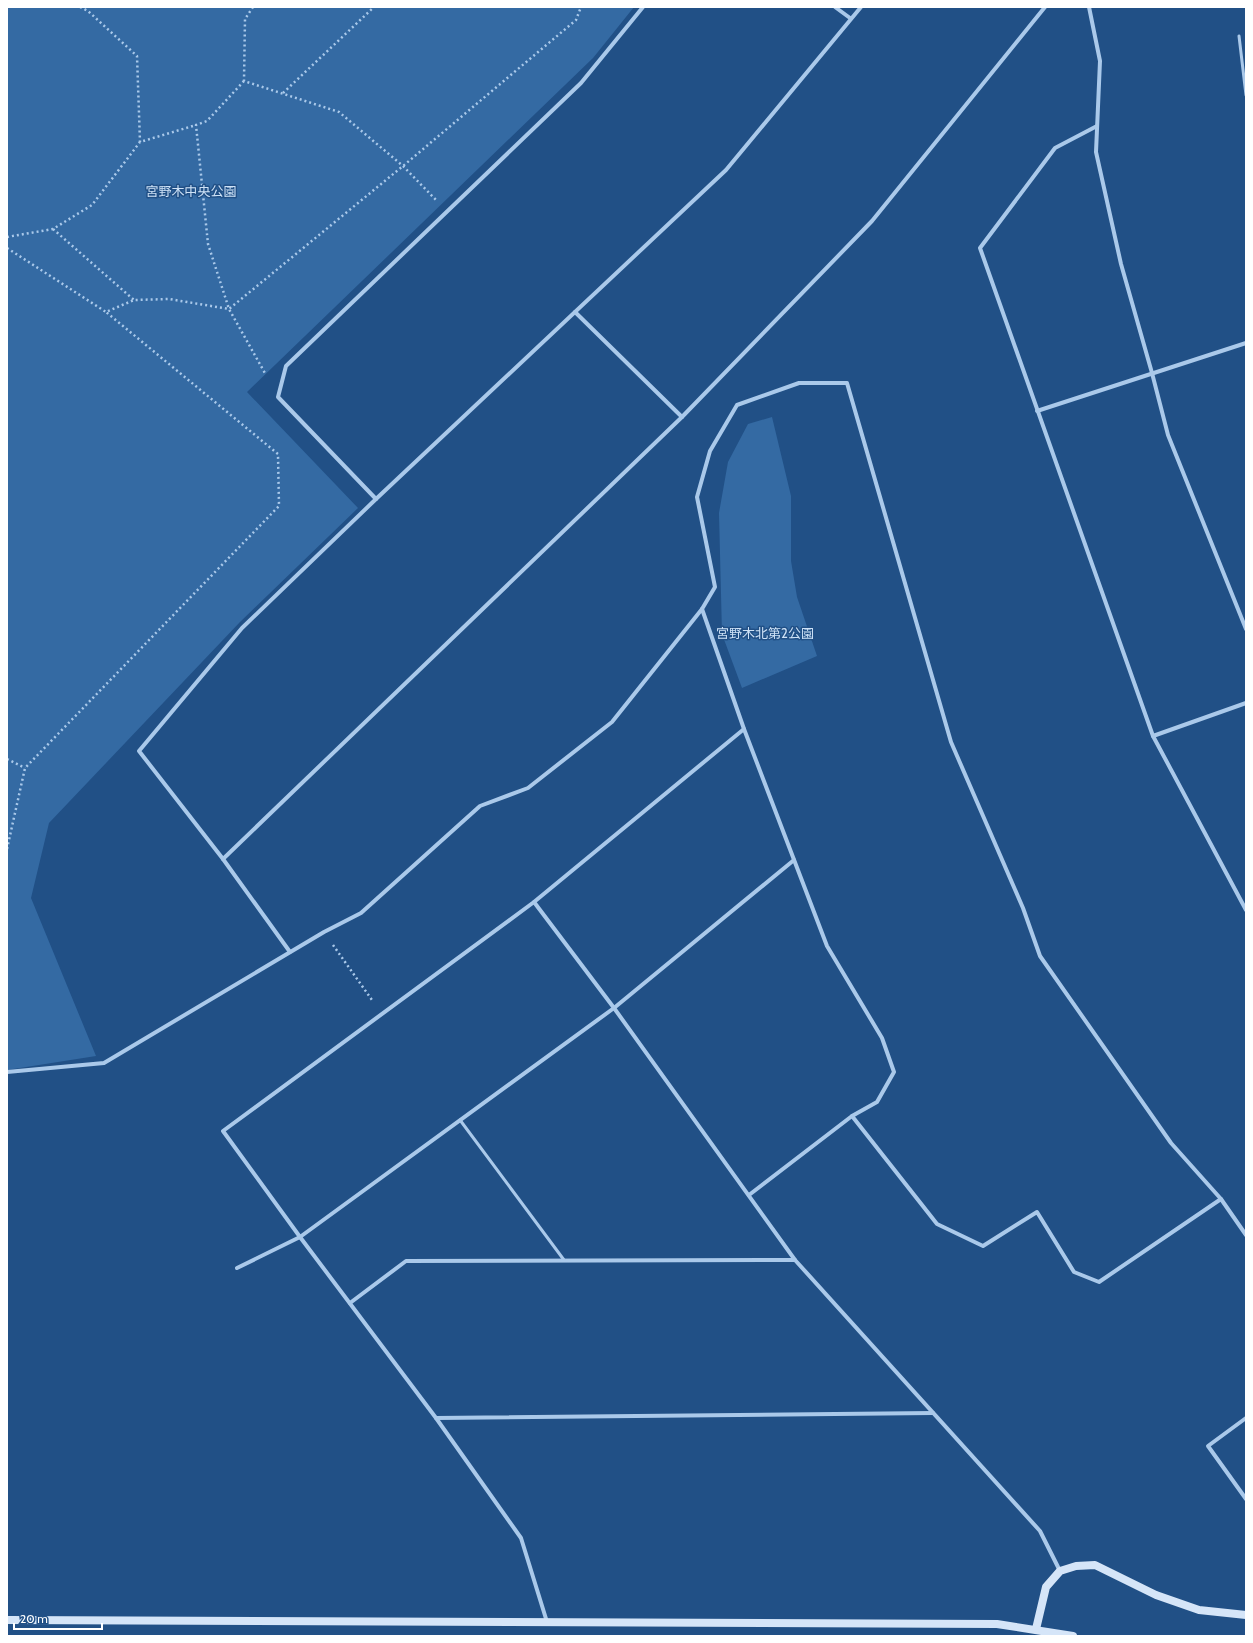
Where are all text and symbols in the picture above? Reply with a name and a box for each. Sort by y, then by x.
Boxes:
park label: 宮野木中央公園 [145,183,237,199]
park label: 宮野木北第2公園 [716,625,814,641]
scale bar [14,1605,102,1631]
text: 20 m [20,1611,48,1626]

